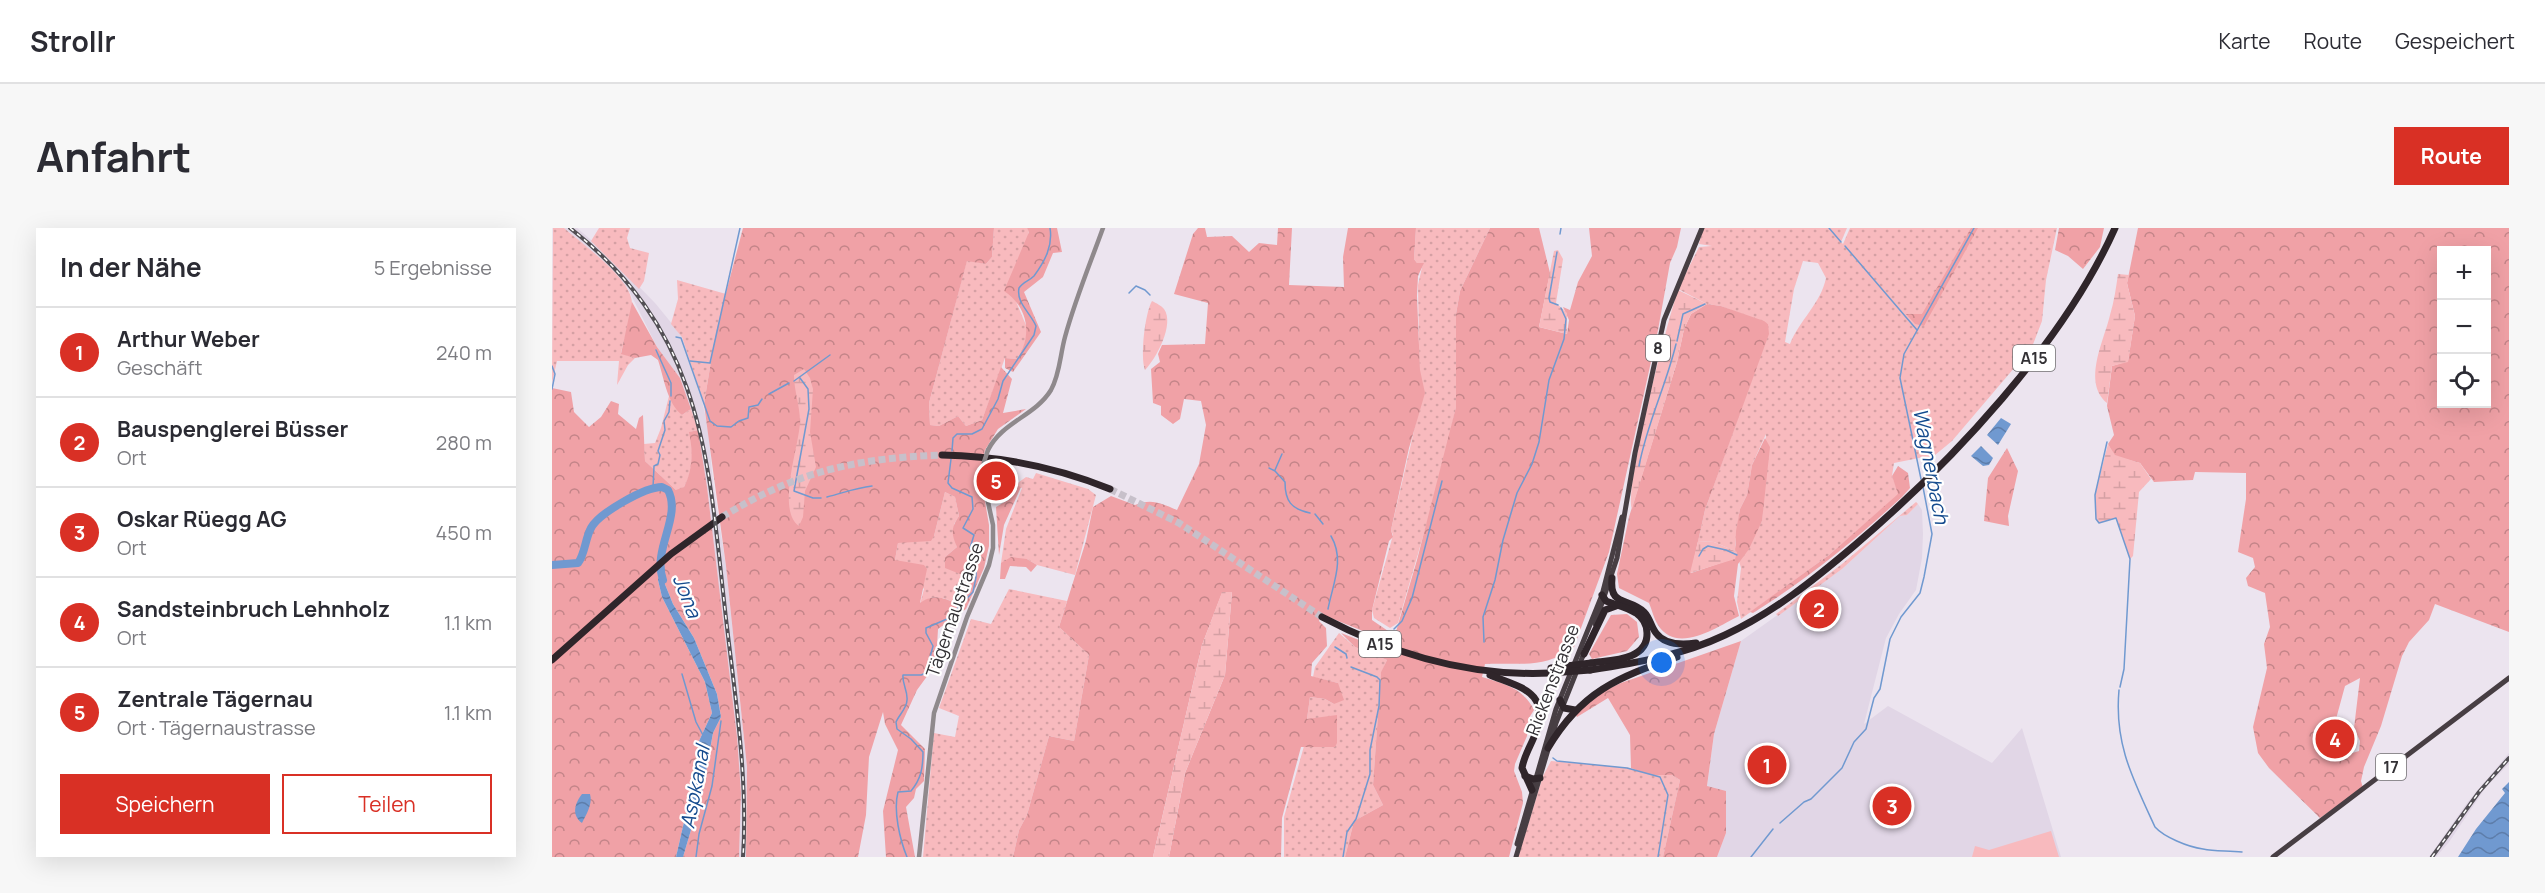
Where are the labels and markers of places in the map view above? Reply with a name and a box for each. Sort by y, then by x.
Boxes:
pin: 5 [976,458,1016,504]
pin: 2 [1800,586,1838,632]
pin: 4 [2316,716,2354,762]
pin: 1 [1748,742,1786,788]
pin: 3 [1872,784,1912,828]

